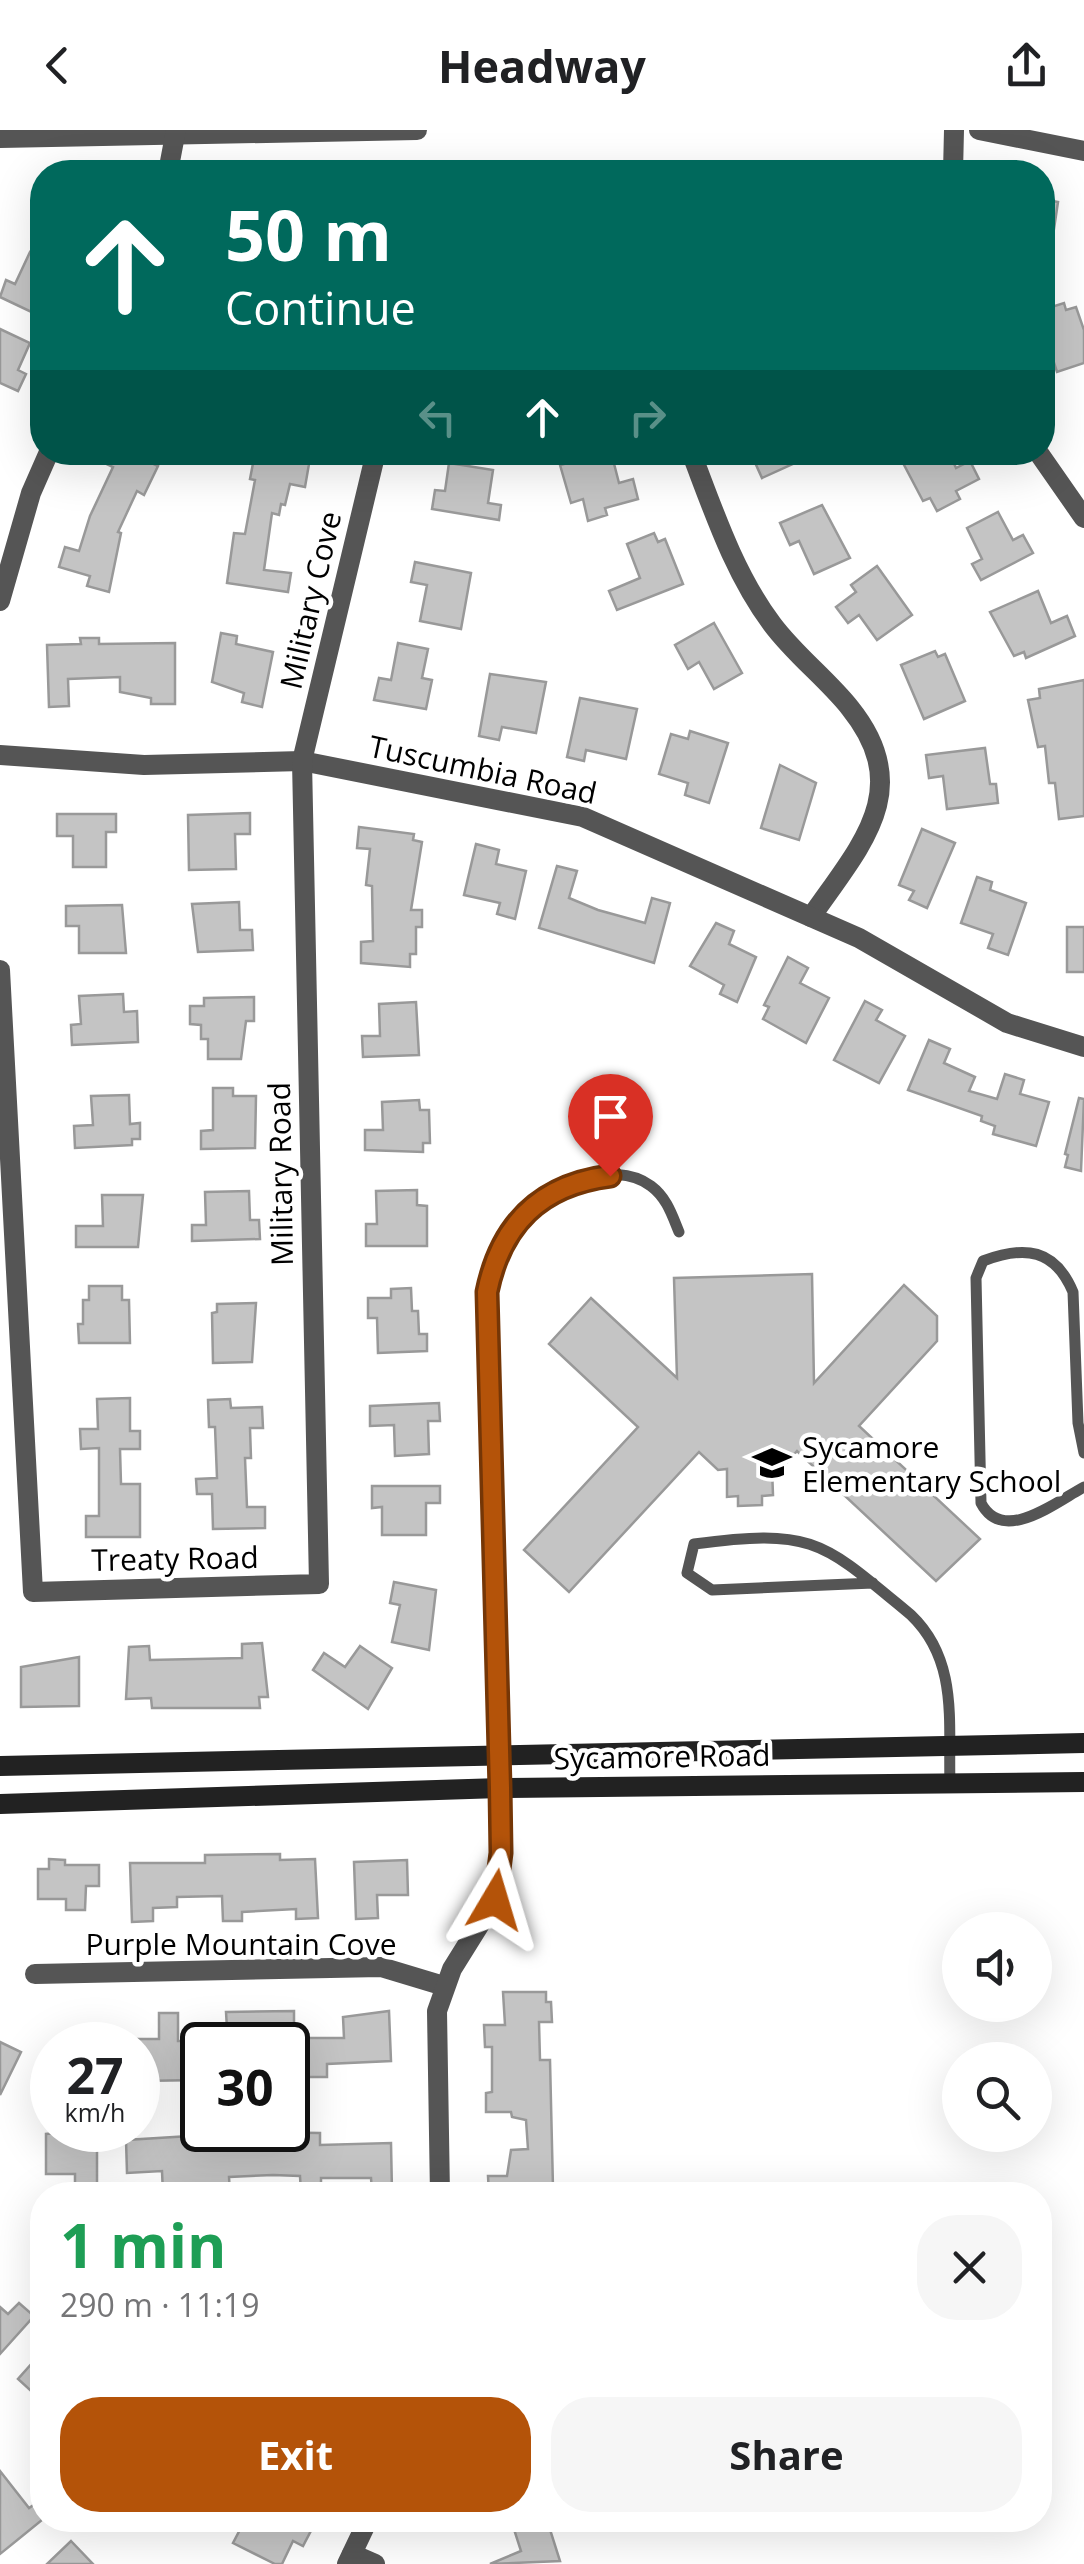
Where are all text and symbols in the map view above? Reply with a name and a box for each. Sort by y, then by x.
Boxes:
text: Headway [438,35,646,96]
icon: back [30,38,85,93]
icon: share [999,38,1054,93]
text: 50 m [225,186,392,282]
icon: ahead [60,200,190,330]
text: Continue [225,277,416,338]
icon: left [410,390,465,445]
icon: ahead [515,390,570,445]
icon: right [620,390,675,445]
street label: Military Cove [270,507,350,693]
street label: Tuscumbia Road [365,725,601,813]
pin [568,1074,653,1177]
street label: Military Road [258,1082,302,1266]
icon: arrive [583,1089,638,1144]
place label: Sycamore Elementary School [802,1426,1061,1501]
school or university icon: Sycamore Elementary School [751,1442,793,1484]
street label: Treaty Road [91,1536,259,1580]
street label: Sycamore Road [553,1734,771,1778]
position arrow [443,1848,547,1952]
map controls [942,1912,1052,2152]
button: sound [942,1912,1052,2022]
street label: Purple Mountain Cove [85,1923,397,1964]
speed limit sign: 30 [180,2022,310,2152]
text: 27 [66,2041,124,2109]
button: search [942,2042,1052,2152]
text: km/h [65,2095,125,2129]
text: 1 min [60,2204,227,2286]
button: close [917,2215,1022,2320]
text: 290 m · 11:19 [60,2283,259,2326]
button: Exit [60,2397,531,2512]
button: Share [551,2397,1022,2512]

